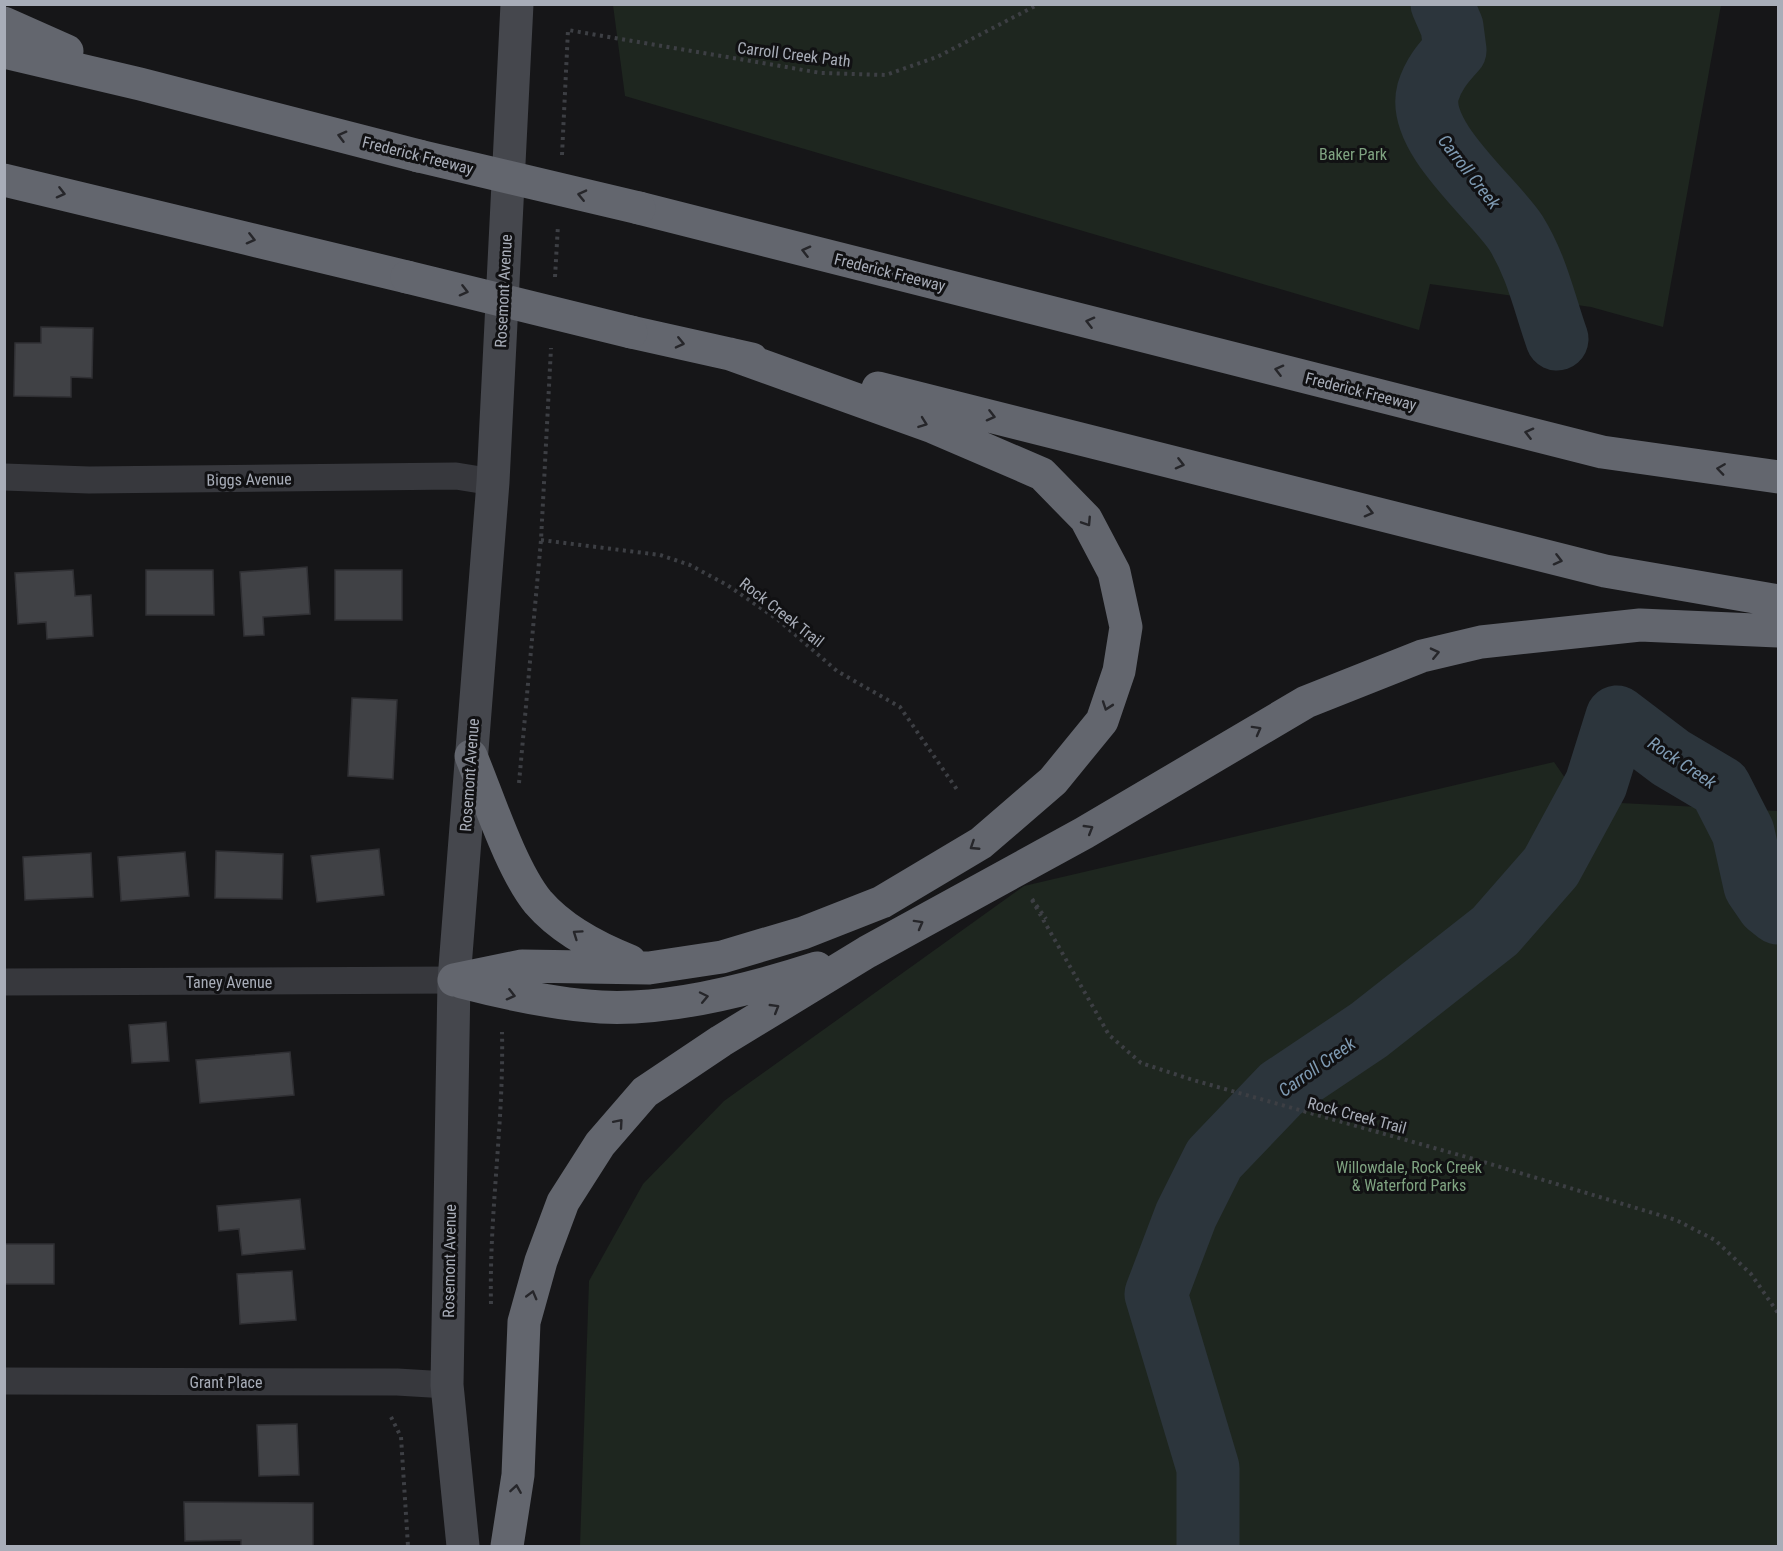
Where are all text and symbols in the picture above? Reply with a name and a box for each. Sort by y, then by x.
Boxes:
street label: Carroll Creek Path [736,38,852,71]
one-way arrow [337,130,347,143]
water label: Carroll Creek [1434,130,1506,214]
street label: Frederick Freeway [360,133,476,179]
park label: Baker Park [1319,145,1388,164]
one-way arrow [56,186,66,199]
one-way arrow [577,189,587,202]
one-way arrow [246,231,256,244]
street label: Rosemont Avenue [491,234,516,348]
one-way arrow [801,245,811,258]
street label: Frederick Freeway [832,250,948,296]
one-way arrow [459,283,469,296]
one-way arrow [1085,317,1095,330]
one-way arrow [675,336,685,349]
one-way arrow [1274,365,1284,378]
street label: Frederick Freeway [1303,369,1419,415]
one-way arrow [985,409,996,421]
one-way arrow [917,416,928,429]
one-way arrow [1524,428,1534,441]
one-way arrow [1175,456,1185,469]
one-way arrow [1716,463,1725,475]
street label: Biggs Avenue [206,469,292,490]
one-way arrow [1364,504,1374,517]
one-way arrow [1079,516,1090,527]
one-way arrow [1553,552,1563,565]
street label: Rock Creek Trail [736,574,828,651]
one-way arrow [1430,647,1440,660]
one-way arrow [1101,701,1114,711]
street label: Rosemont Avenue [456,718,483,832]
one-way arrow [1251,726,1261,737]
water label: Rock Creek [1644,732,1721,794]
one-way arrow [1083,825,1093,837]
one-way arrow [970,839,981,850]
one-way arrow [913,920,923,931]
one-way arrow [573,930,584,941]
street label: Taney Avenue [186,973,272,992]
one-way arrow [505,987,515,1000]
one-way arrow [699,992,709,1005]
one-way arrow [769,1004,779,1016]
water label: Carroll Creek [1274,1032,1360,1101]
street label: Rock Creek Trail [1305,1093,1408,1138]
one-way arrow [611,1119,622,1130]
park label: Willowdale, Rock Creek & Waterford Parks [1336,1158,1483,1195]
street label: Rosemont Avenue [439,1204,460,1318]
one-way arrow [524,1290,537,1300]
street label: Grant Place [190,1373,262,1392]
one-way arrow [510,1484,522,1493]

